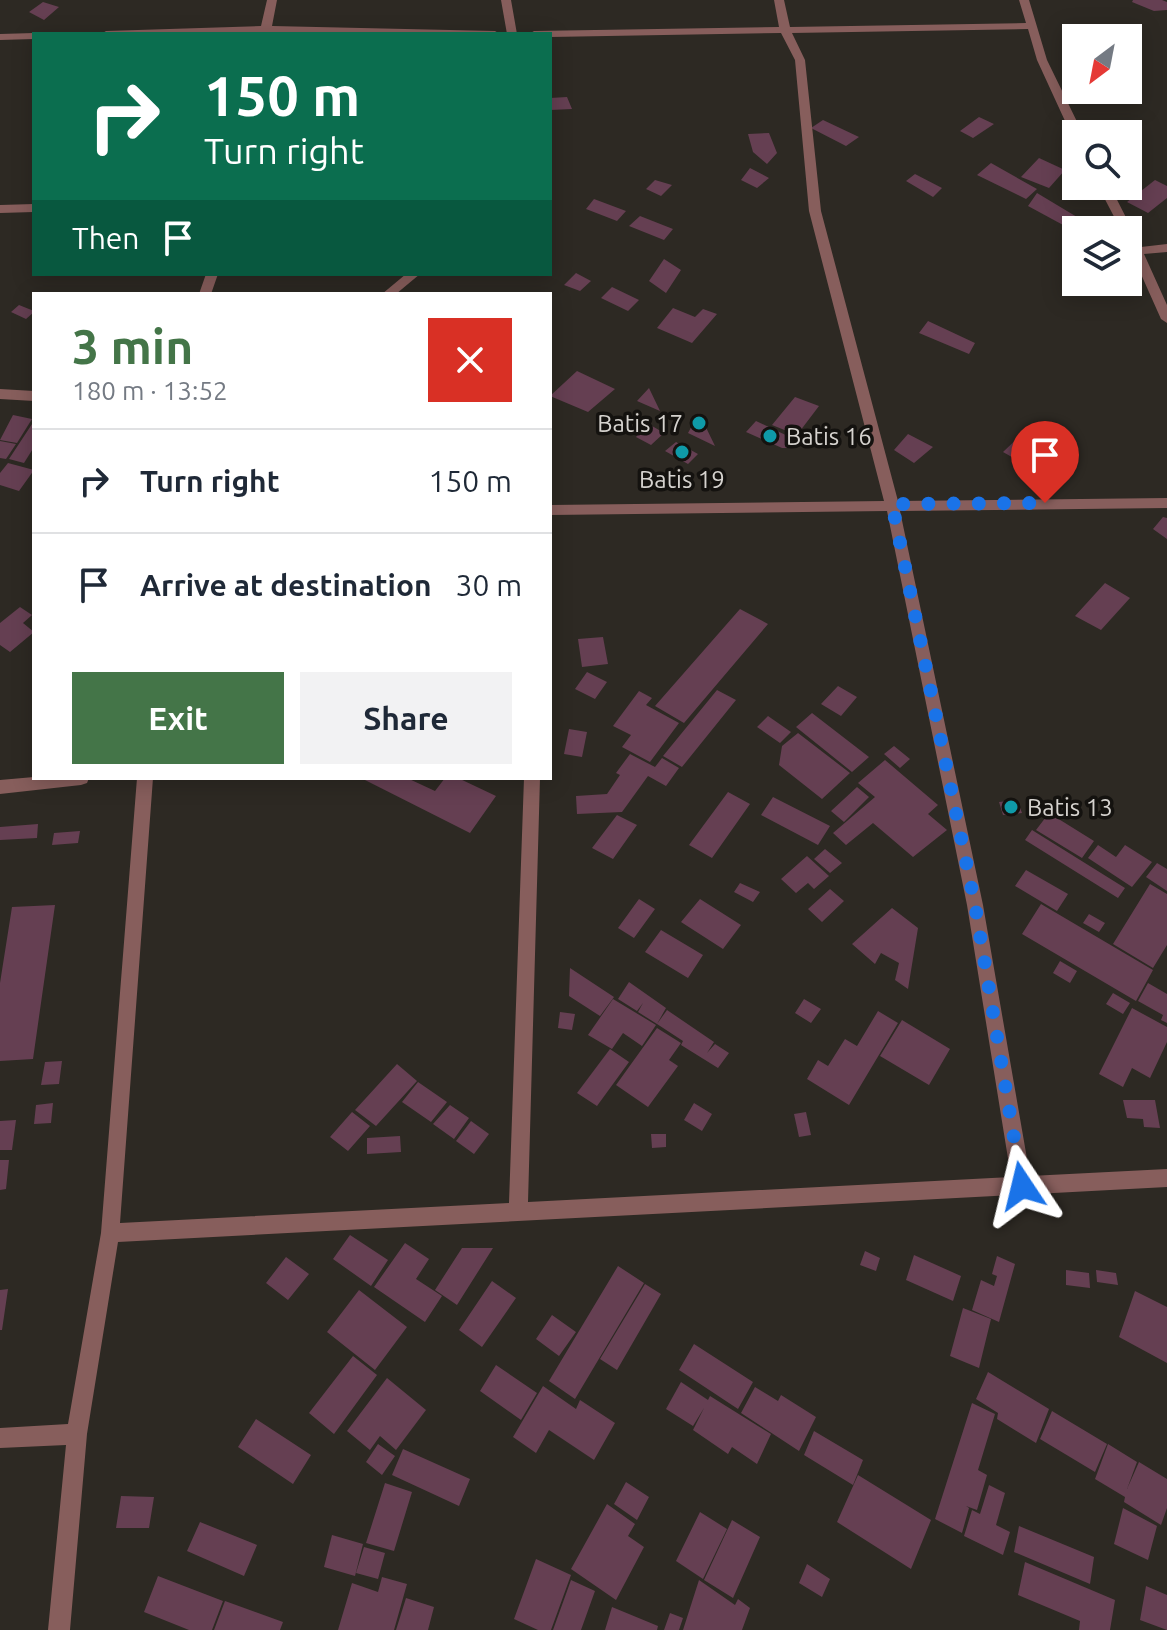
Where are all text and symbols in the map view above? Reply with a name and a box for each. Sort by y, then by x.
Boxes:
north arrow [1062,24,1142,104]
map controls [1062,24,1142,296]
icon: right [72,64,176,168]
text: 150 m [204,64,360,127]
button: search [1062,120,1142,200]
text: Turn right [204,130,364,171]
icon: arrive [156,216,200,260]
button: layers [1062,216,1142,296]
text: Then [72,221,140,255]
button: close [428,318,512,402]
text: 3 min [72,319,193,373]
text: 180 m · 13:52 [72,376,228,405]
place label: Batis 17 [597,410,683,437]
marker: Batis 17 [690,414,708,432]
pin [1011,421,1079,503]
place label: Batis 16 [786,423,872,450]
marker: Batis 16 [761,427,779,445]
icon: arrive [1023,433,1067,477]
marker: Batis 19 [673,443,691,461]
icon: right [72,459,116,503]
text: Turn right [140,464,280,498]
text: 150 m [428,464,512,498]
place label: Batis 19 [639,466,725,493]
icon: arrive [72,563,116,607]
text: Arrive at destination [140,568,432,602]
text: 30 m [456,568,522,602]
button: Exit [72,672,284,764]
button: Share [300,672,512,764]
place label: Batis 13 [1027,794,1113,821]
marker: Batis 13 [1002,798,1020,816]
position arrow [980,1144,1064,1228]

